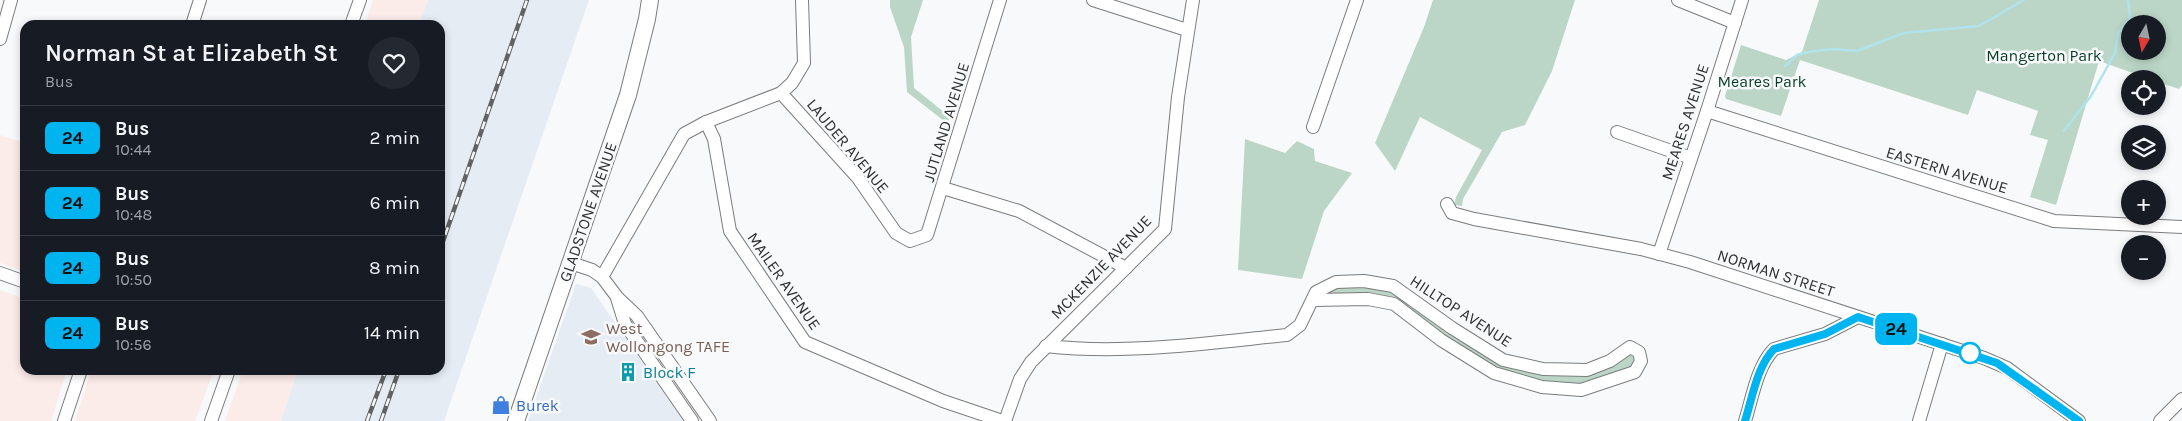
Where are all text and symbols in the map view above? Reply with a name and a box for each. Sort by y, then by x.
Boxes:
north arrow [2121,15,2166,60]
map controls [2121,15,2166,280]
button: heart [368,37,420,89]
text: Norman St at Elizabeth St [45,39,338,67]
park label: Mangerton Park [1986,46,2102,65]
street label: JUTLAND AVENUE [919,60,973,184]
street label: MEARES AVENUE [1657,61,1713,183]
button: locate [2121,70,2166,115]
text: Bus [45,72,73,91]
park label: Meares Park [1717,72,1807,91]
street label: LAUDER AVENUE [803,95,893,197]
text: Bus [115,118,149,140]
button: layers [2121,125,2166,170]
text: 24 [62,127,83,149]
text: 2 min [370,127,420,149]
text: 10:44 [115,140,151,159]
street label: GLADSTONE AVENUE [555,140,621,284]
street label: EASTERN AVENUE [1884,142,2010,198]
button: + [2121,180,2166,225]
text: Bus [115,183,149,205]
text: 24 [62,192,83,214]
text: 6 min [370,192,420,214]
text: 10:48 [115,205,152,224]
street label: MCKENZIE AVENUE [1047,211,1155,323]
street label: MAILER AVENUE [743,229,825,333]
button: − [2121,235,2166,280]
street label: NORMAN STREET [1715,245,1837,301]
text: Bus [115,248,149,270]
text: 24 [62,257,83,279]
text: 8 min [369,257,420,279]
text: 10:50 [115,270,152,289]
street label: HILLTOP AVENUE [1407,271,1515,351]
text: Bus [115,313,149,335]
line badge: 24 [1874,313,1918,345]
text: 24 [1885,318,1907,340]
place label: West Wollongong TAFE [606,319,730,356]
text: 24 [62,322,83,344]
text: 14 min [364,322,420,344]
school or university icon: West Wollongong TAFE [580,326,602,348]
text: 10:56 [115,335,152,354]
unlabelled marker [1959,342,1981,364]
building icon: Block F [617,361,639,383]
place label: Block F [643,363,696,382]
shop icon: Burek [490,394,512,416]
place label: Burek [516,396,559,415]

